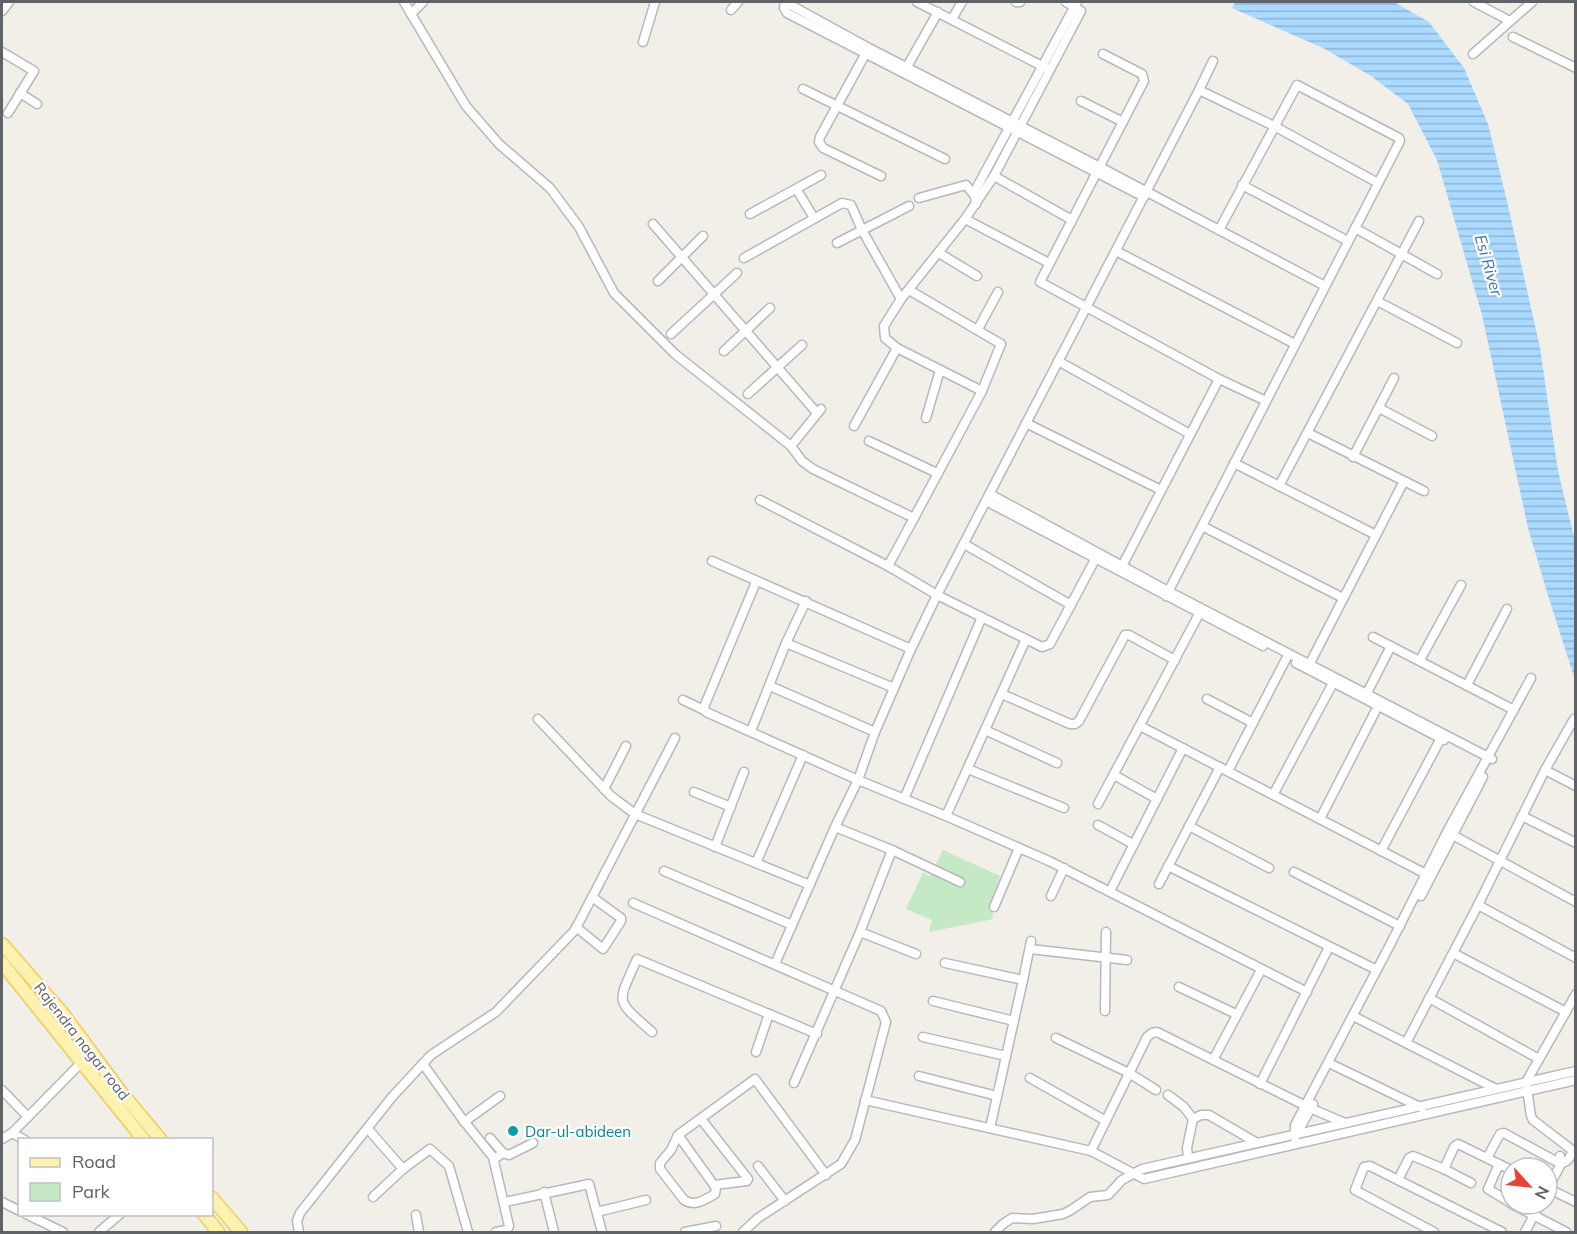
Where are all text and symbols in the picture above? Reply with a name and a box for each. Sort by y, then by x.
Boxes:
water label: Esi River [1471,232,1508,299]
street label: Rajendra nagar road [30,978,134,1104]
place label: Dar-ul-abideen [525,1122,631,1141]
marker: Dar-ul-abideen [506,1124,520,1138]
legend [18,1138,213,1216]
text: Road [72,1150,116,1173]
north arrow [1499,1156,1559,1216]
text: Park [72,1180,111,1203]
text: N [1531,1183,1554,1203]

